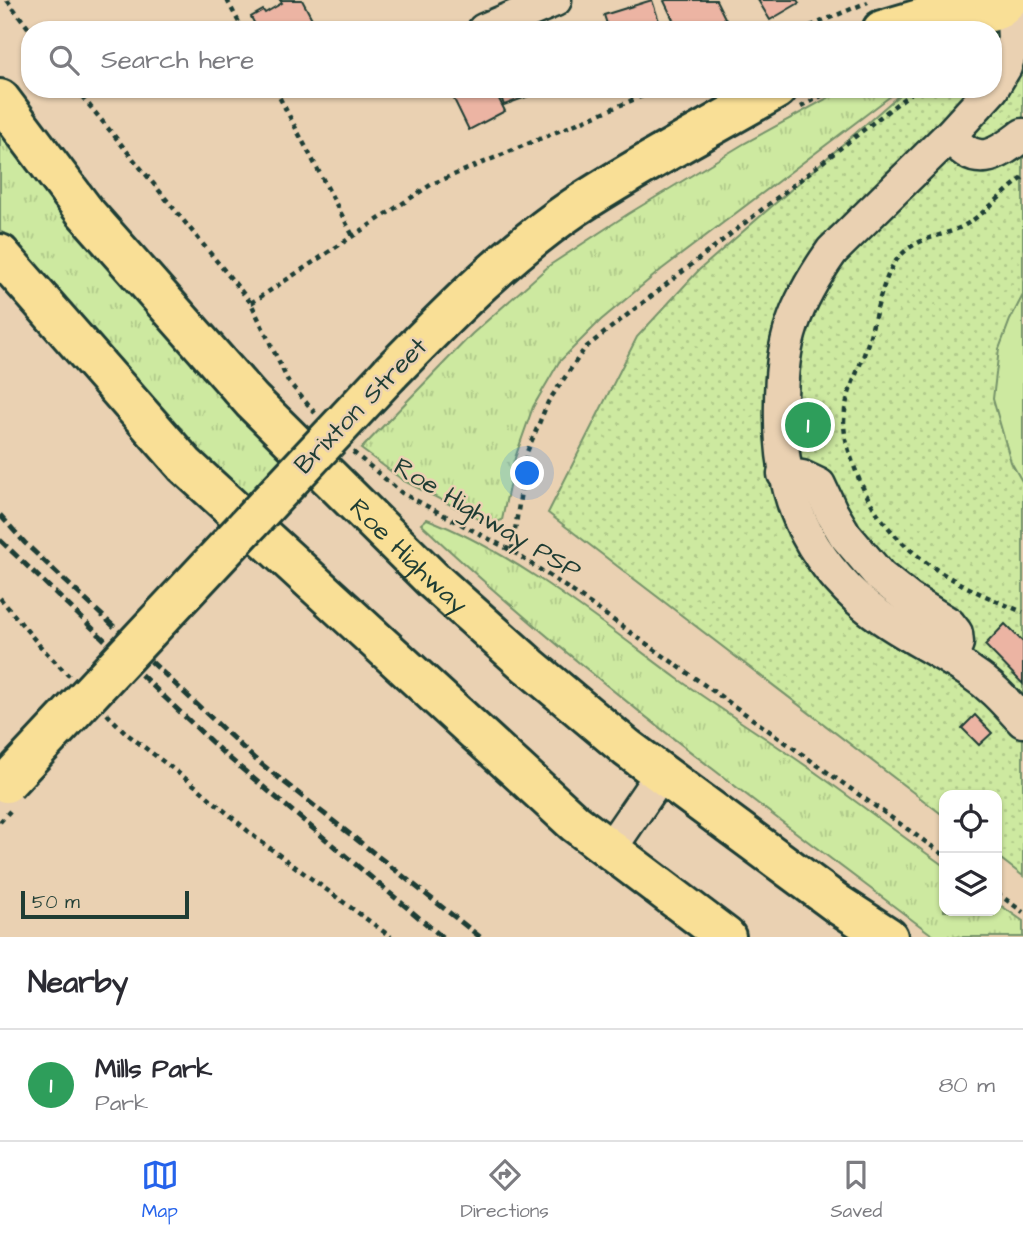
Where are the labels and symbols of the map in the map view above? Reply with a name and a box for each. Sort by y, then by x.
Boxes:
street label: Brixton Street [286,329,436,482]
pin: 1 [785,399,831,451]
street label: Roe Highway PSP [389,450,587,586]
your location [510,456,544,490]
street label: Roe Highway [343,491,475,619]
scale bar [21,888,189,920]

